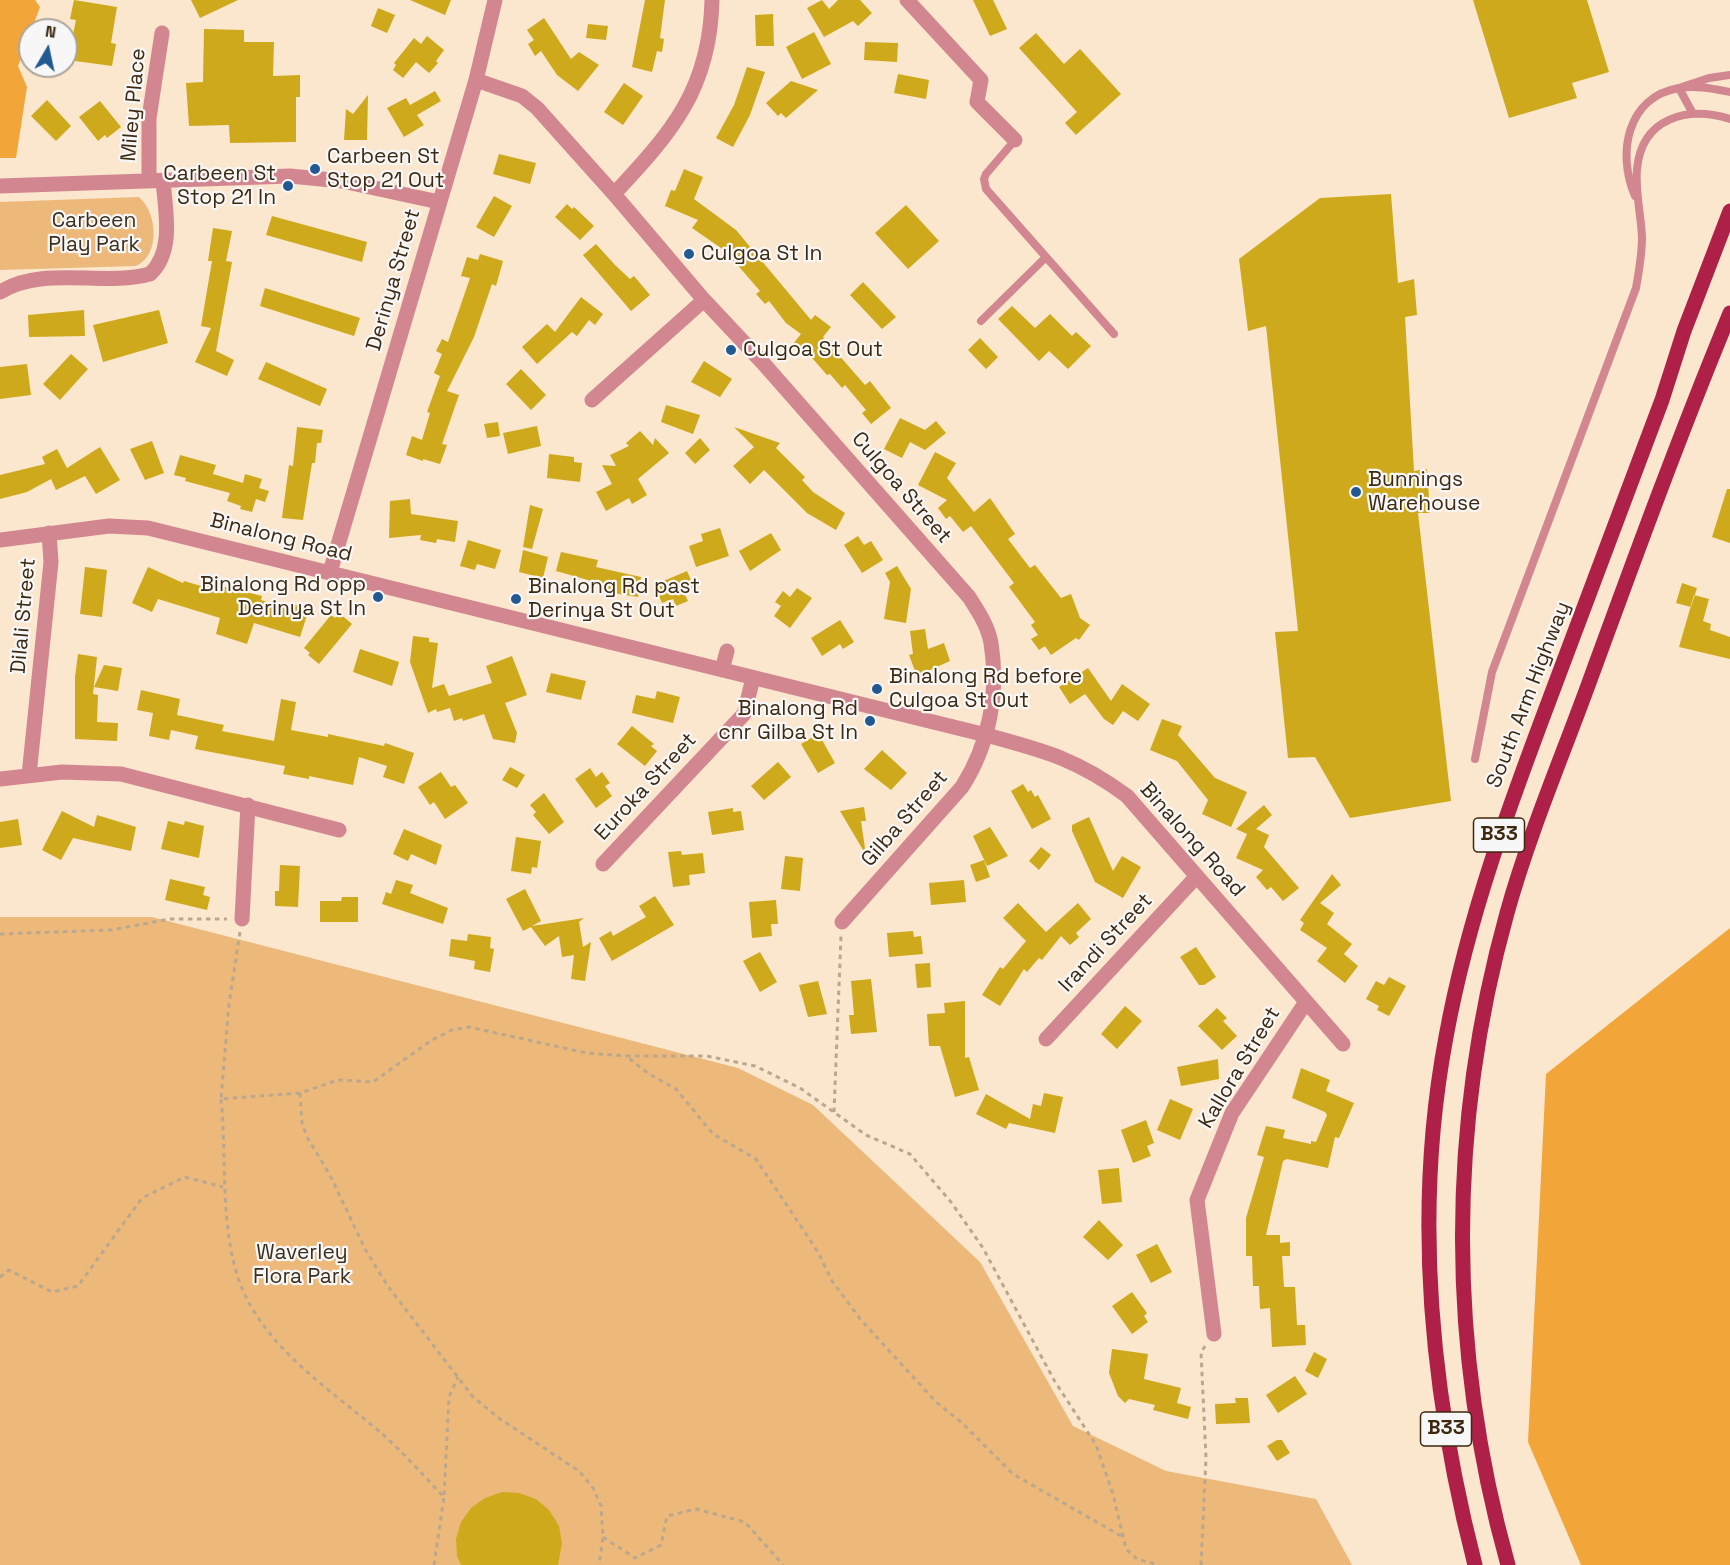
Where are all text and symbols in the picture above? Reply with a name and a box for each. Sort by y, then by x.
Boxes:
north arrow [18,18,78,78]
text: N [44,20,58,43]
street label: Miley Place [116,47,152,163]
place label: Carbeen St Stop 21 Out [327,144,444,194]
place label: Carbeen St Stop 21 In [163,161,276,211]
marker: Carbeen St Stop 21 Out [308,162,322,176]
marker: Carbeen St Stop 21 In [281,179,295,193]
street label: Derinya Street [362,206,426,354]
park label: Carbeen Play Park [48,208,140,258]
place label: Culgoa St In [701,241,822,267]
marker: Culgoa St In [682,247,696,261]
place label: Culgoa St Out [743,337,883,363]
marker: Culgoa St Out [724,343,738,357]
street label: Culgoa Street [846,427,956,549]
place label: Bunnings Warehouse [1368,467,1480,517]
marker: Bunnings Warehouse [1349,485,1363,499]
street label: Binalong Road [207,508,355,568]
street label: Dilali Street [6,557,42,675]
place label: Binalong Rd opp Derinya St In [200,572,366,622]
place label: Binalong Rd past Derinya St Out [528,574,700,624]
marker: Binalong Rd opp Derinya St In [371,590,385,604]
marker: Binalong Rd past Derinya St Out [509,592,523,606]
street label: South Arm Highway [1482,598,1576,792]
place label: Binalong Rd before Culgoa St Out [889,664,1082,714]
marker: Binalong Rd before Culgoa St Out [870,682,884,696]
place label: Binalong Rd cnr Gilba St In [718,696,858,746]
marker: Binalong Rd cnr Gilba St In [863,714,877,728]
street label: Euroka Street [590,728,702,846]
street label: Gilba Street [856,766,954,872]
street label: Binalong Road [1134,778,1250,902]
road number: B33 [1474,818,1524,852]
street label: Irandi Street [1054,888,1158,998]
street label: Kallora Street [1194,1003,1286,1133]
park label: Waverley Flora Park [253,1240,351,1290]
road number: B33 [1420,1412,1472,1446]

